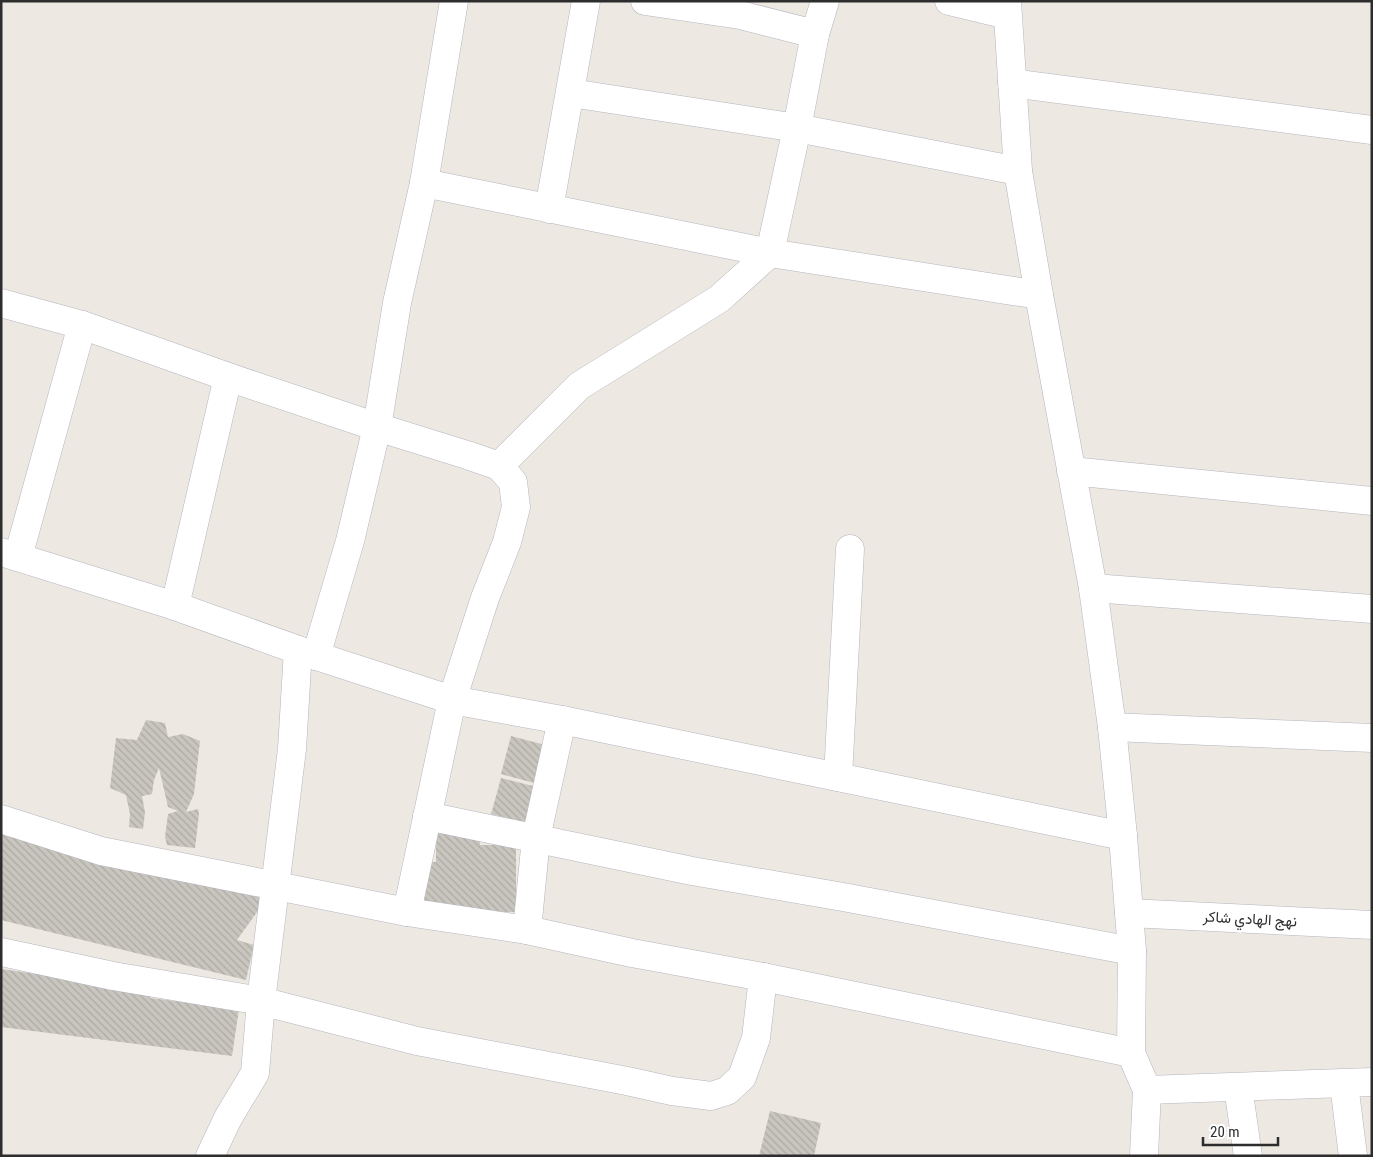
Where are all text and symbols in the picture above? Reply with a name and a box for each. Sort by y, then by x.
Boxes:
street label: نهج الهادي شاكر [1201,907,1297,934]
scale bar [1203,1114,1278,1146]
text: 20 m [1210,1123,1240,1141]

